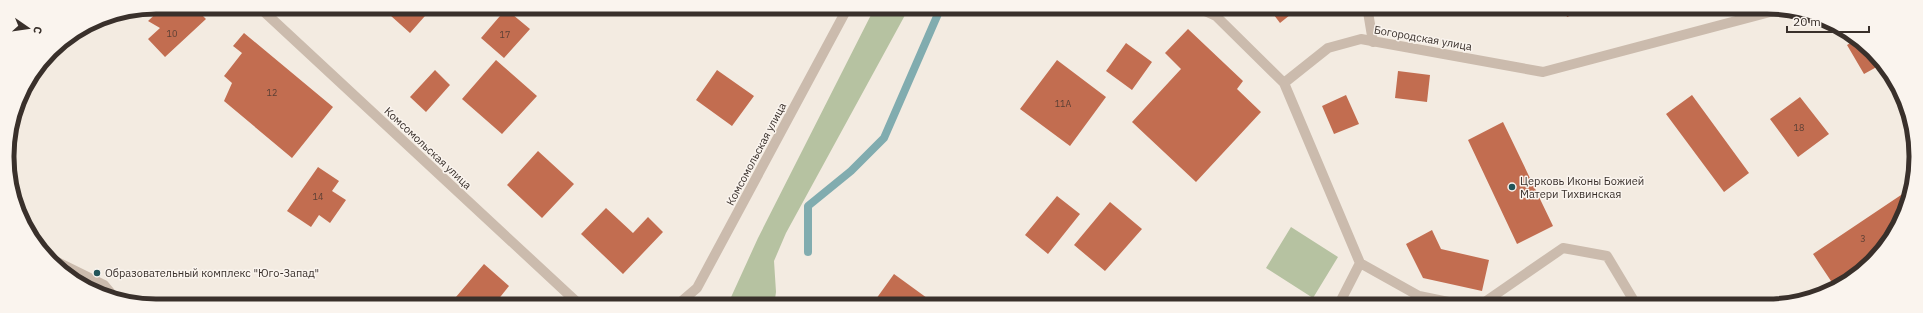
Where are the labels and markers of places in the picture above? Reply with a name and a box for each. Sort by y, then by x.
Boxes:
place label: Церковь Иконы Божией Матери Тихвинская [1520,174,1644,201]
marker: Церковь Иконы Божией Матери Тихвинская [1507,182,1517,192]
place label: Образовательный комплекс "Юго-Запад" [105,266,319,280]
marker: Образовательный комплекс "Юго-Запад" [92,268,102,278]

